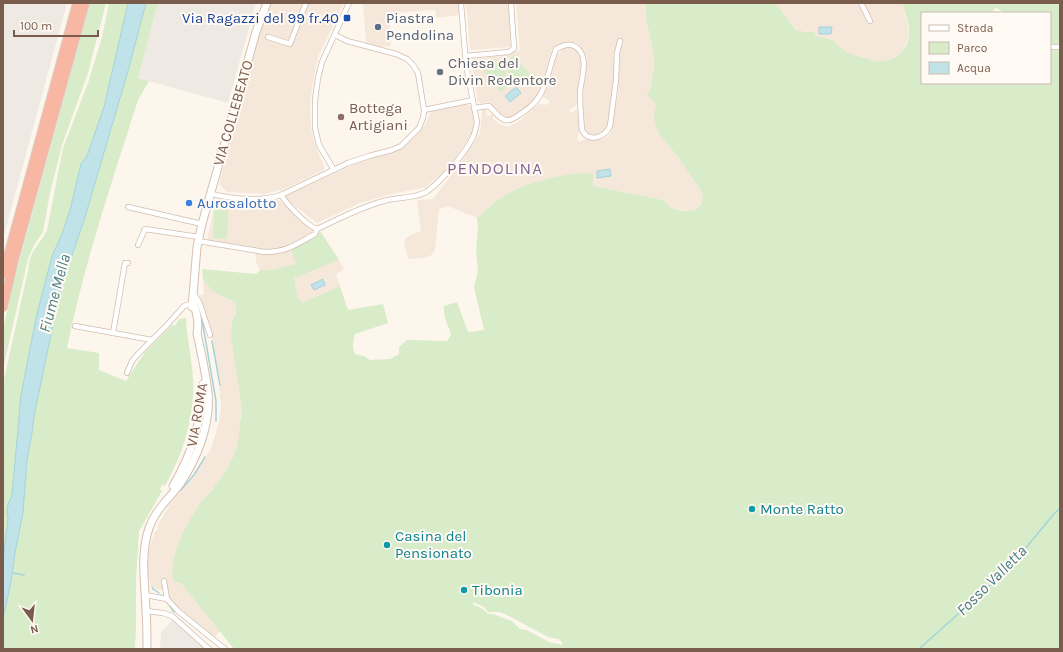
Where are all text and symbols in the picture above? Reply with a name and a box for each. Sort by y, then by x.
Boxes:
place label: Via Ragazzi del 99 fr.40 [182,9,339,27]
place label: Piastra Pendolina [386,9,454,44]
scale bar [14,12,98,38]
legend [921,12,1051,84]
marker: Via Ragazzi del 99 fr.40 [342,13,352,23]
text: 100 m [20,19,52,33]
text: Strada [957,21,993,35]
marker: Piastra Pendolina [373,22,383,32]
text: Parco [957,41,987,55]
place label: Chiesa del Divin Redentore [448,54,557,89]
street label: VIA COLLEBEATO [209,58,257,168]
text: Acqua [957,61,991,75]
marker: Chiesa del Divin Redentore [435,67,445,77]
place label: Bottega Artigiani [349,99,408,134]
marker: Bottega Artigiani [336,112,346,122]
district label: PENDOLINA [447,158,543,178]
place label: Aurosalotto [197,194,276,212]
marker: Aurosalotto [184,198,194,208]
water label: Fiume Mella [35,252,74,335]
street label: VIA ROMA [182,381,212,449]
place label: Monte Ratto [760,500,844,518]
marker: Monte Ratto [747,504,757,514]
place label: Casina del Pensionato [395,527,472,562]
marker: Casina del Pensionato [382,540,392,550]
water label: Fosso Valletta [952,541,1030,619]
place label: Tibonia [472,581,523,599]
marker: Tibonia [459,585,469,595]
north arrow [12,600,52,640]
text: N [29,622,40,636]

